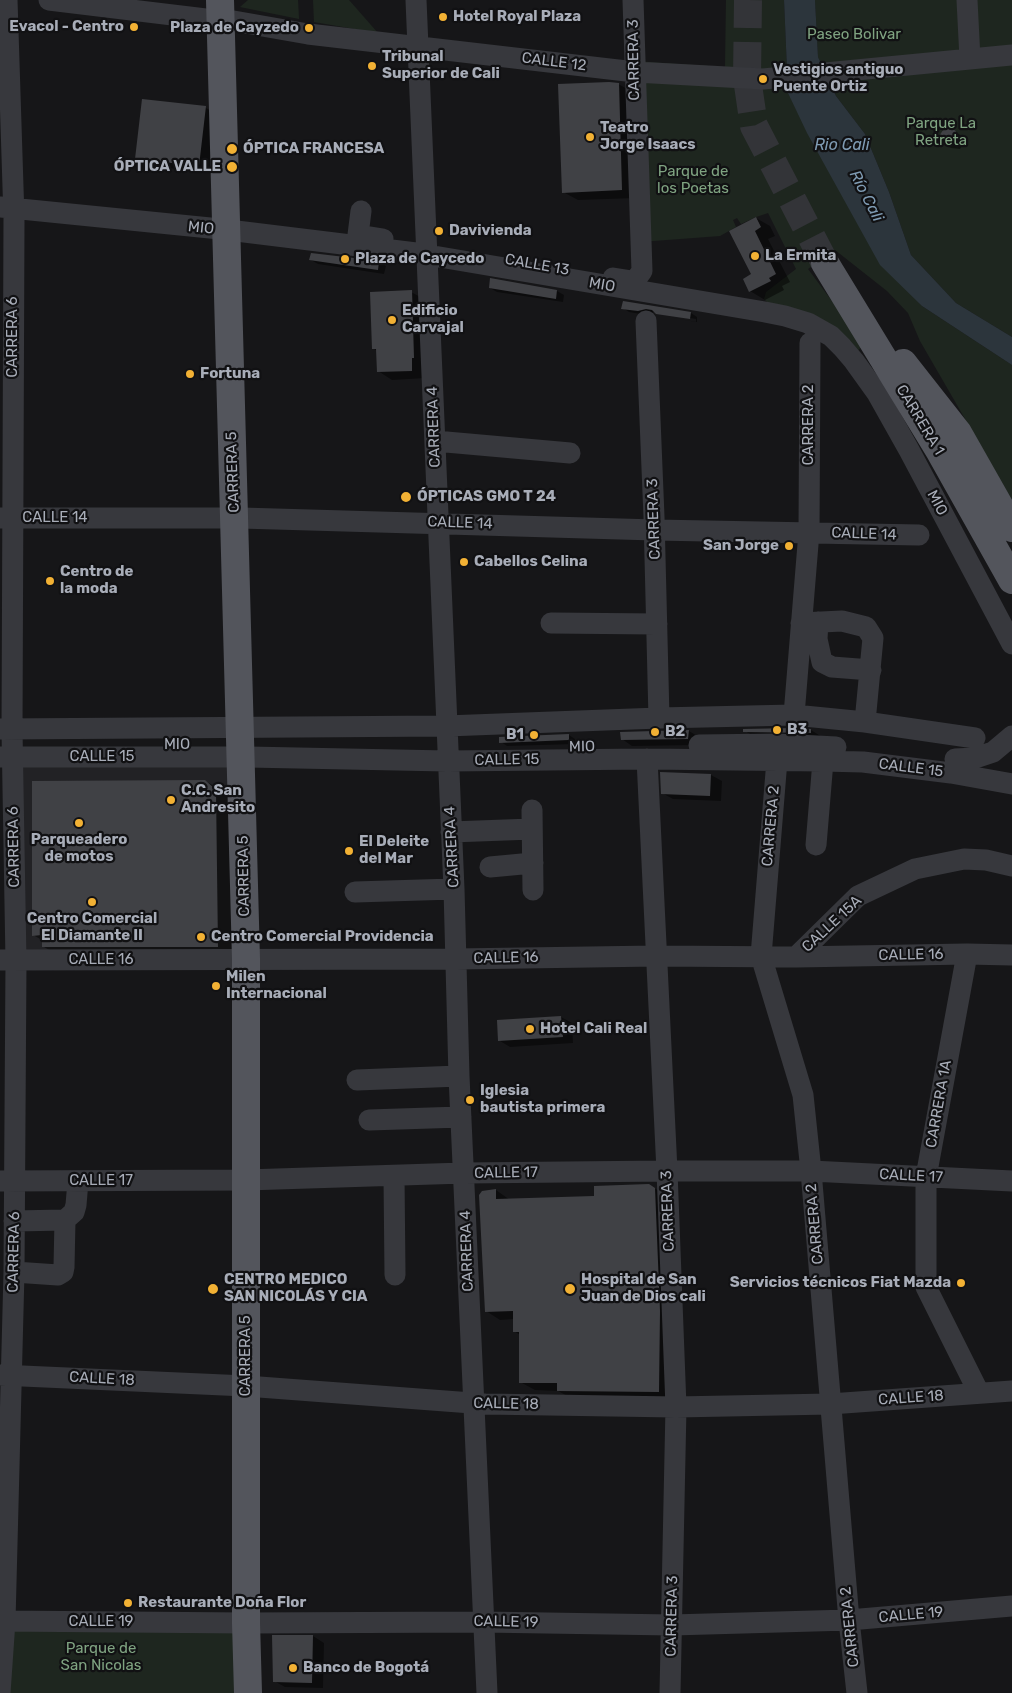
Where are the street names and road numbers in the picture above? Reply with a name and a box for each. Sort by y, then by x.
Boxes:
street label: CARRERA 3 [624,19,644,101]
street label: CALLE 12 [521,49,587,75]
street label: MIO [187,218,215,238]
street label: CALLE 13 [503,250,571,280]
street label: MIO [588,274,616,296]
street label: CARRERA 6 [4,296,22,378]
street label: CARRERA 1 [892,382,948,458]
street label: CARRERA 2 [800,384,818,466]
street label: CARRERA 4 [424,386,444,468]
street label: CARRERA 5 [223,431,243,513]
street label: CARRERA 3 [644,478,664,560]
street label: MIO [923,487,951,519]
street label: CALLE 14 [22,509,88,527]
street label: CALLE 14 [427,513,493,533]
street label: CALLE 14 [831,524,897,544]
street label: MIO [164,736,190,754]
street label: MIO [569,738,595,756]
street label: CALLE 15 [70,748,134,766]
street label: CALLE 15 [474,750,540,770]
street label: CALLE 15 [878,755,944,781]
street label: CARRERA 2 [759,785,783,867]
street label: CARRERA 6 [4,806,24,888]
street label: CARRERA 4 [441,806,463,888]
street label: CARRERA 5 [234,835,254,917]
street label: CALLE 15A [798,892,866,956]
street label: CALLE 16 [878,945,944,965]
street label: CALLE 16 [473,948,539,968]
street label: CALLE 16 [68,951,134,969]
street label: CARRERA 1A [922,1059,956,1149]
street label: CALLE 17 [474,1163,538,1183]
street label: CALLE 17 [879,1165,943,1187]
street label: CARRERA 3 [658,1170,678,1252]
street label: CALLE 17 [69,1172,133,1190]
street label: CARRERA 2 [803,1183,827,1265]
street label: CARRERA 4 [457,1210,477,1292]
street label: CARRERA 6 [4,1211,24,1293]
street label: CARRERA 5 [237,1315,255,1397]
street label: CALLE 18 [69,1368,135,1390]
street label: CALLE 18 [878,1387,944,1409]
street label: CALLE 18 [473,1394,539,1414]
street label: CARRERA 3 [662,1575,682,1657]
street label: CARRERA 2 [837,1586,863,1668]
street label: CALLE 19 [878,1603,944,1627]
street label: CALLE 19 [473,1612,539,1632]
street label: CALLE 19 [69,1613,133,1631]

